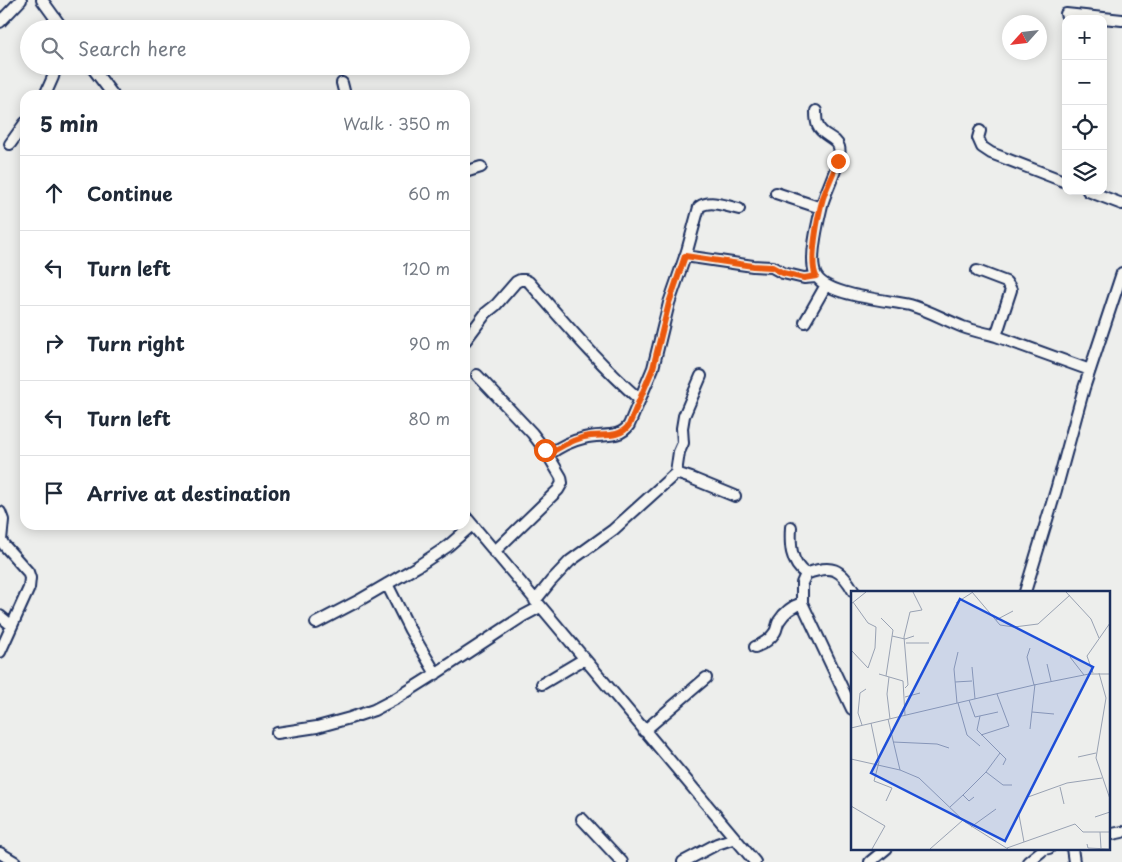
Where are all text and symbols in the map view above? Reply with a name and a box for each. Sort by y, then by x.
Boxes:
north arrow [1002,15,1047,60]
map controls [1062,15,1107,195]
button: + [1062,15,1107,60]
search box [20,20,470,75]
icon: search [38,34,66,62]
text: Search here [78,34,187,62]
button: − [1062,60,1107,105]
button: locate [1062,105,1107,150]
text: 5 min [40,107,98,139]
text: Walk · 350 m [343,111,450,135]
route end [827,150,850,173]
button: layers [1062,150,1107,195]
icon: ahead [40,179,68,207]
text: Continue [87,179,173,207]
text: 60 m [408,181,450,205]
icon: left [40,254,68,282]
text: Turn left [87,254,171,282]
text: 120 m [403,256,450,280]
icon: right [40,329,68,357]
text: Turn right [87,329,185,357]
text: 90 m [409,331,450,355]
icon: left [40,404,68,432]
text: Turn left [87,404,171,432]
text: 80 m [408,406,450,430]
route start [534,439,557,462]
icon: arrive [40,479,68,507]
text: Arrive at destination [87,479,291,507]
inset map [851,591,1110,850]

